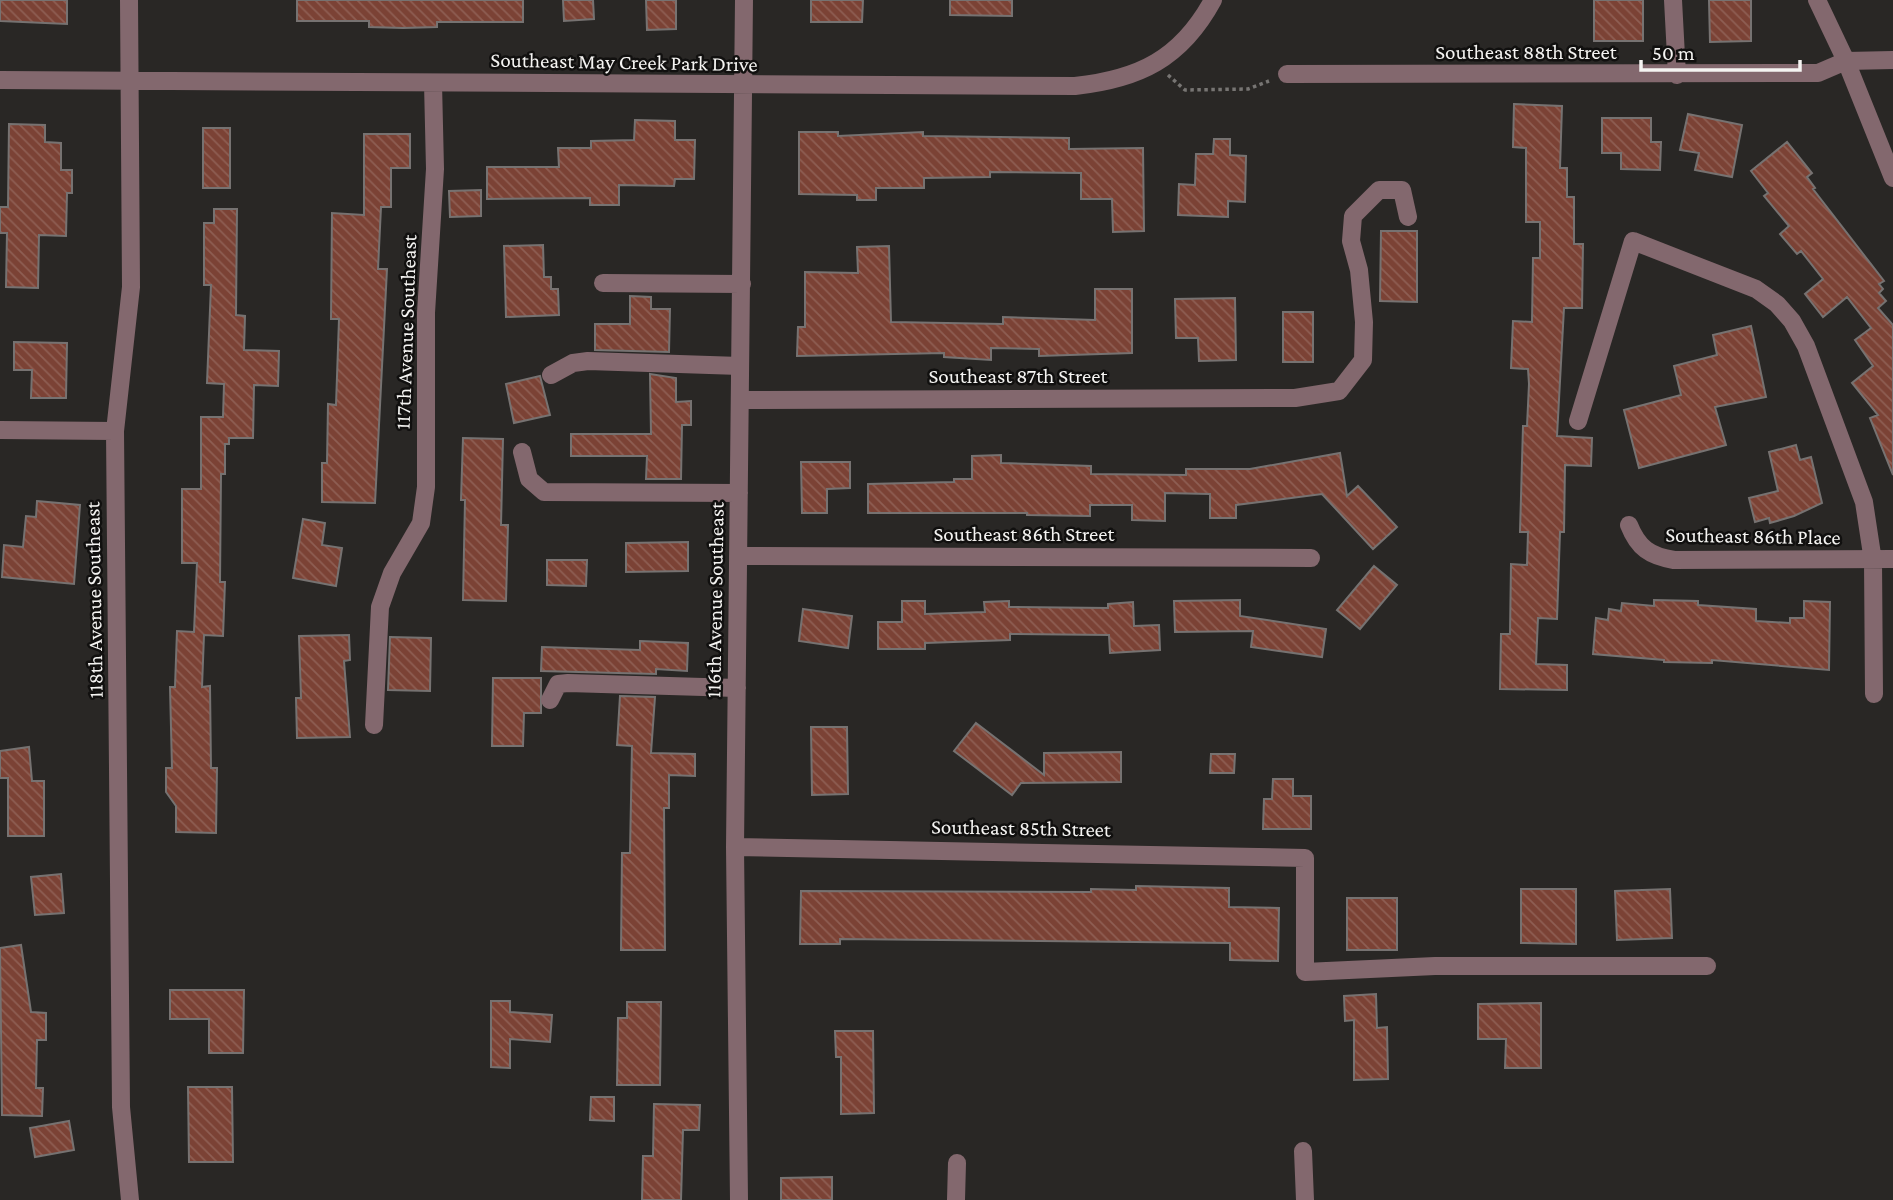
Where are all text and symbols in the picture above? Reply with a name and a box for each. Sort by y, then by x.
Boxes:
scale bar [1641,28,1800,72]
street label: Southeast 88th Street [1435,40,1618,64]
text: 50 m [1652,41,1695,65]
street label: Southeast May Creek Park Drive [490,48,758,76]
street label: 117th Avenue Southeast [391,233,421,430]
street label: Southeast 87th Street [928,364,1109,388]
street label: 118th Avenue Southeast [80,500,108,699]
street label: 116th Avenue Southeast [701,501,729,698]
street label: Southeast 86th Street [934,522,1116,546]
street label: Southeast 86th Place [1665,522,1841,550]
street label: Southeast 85th Street [931,814,1112,842]

